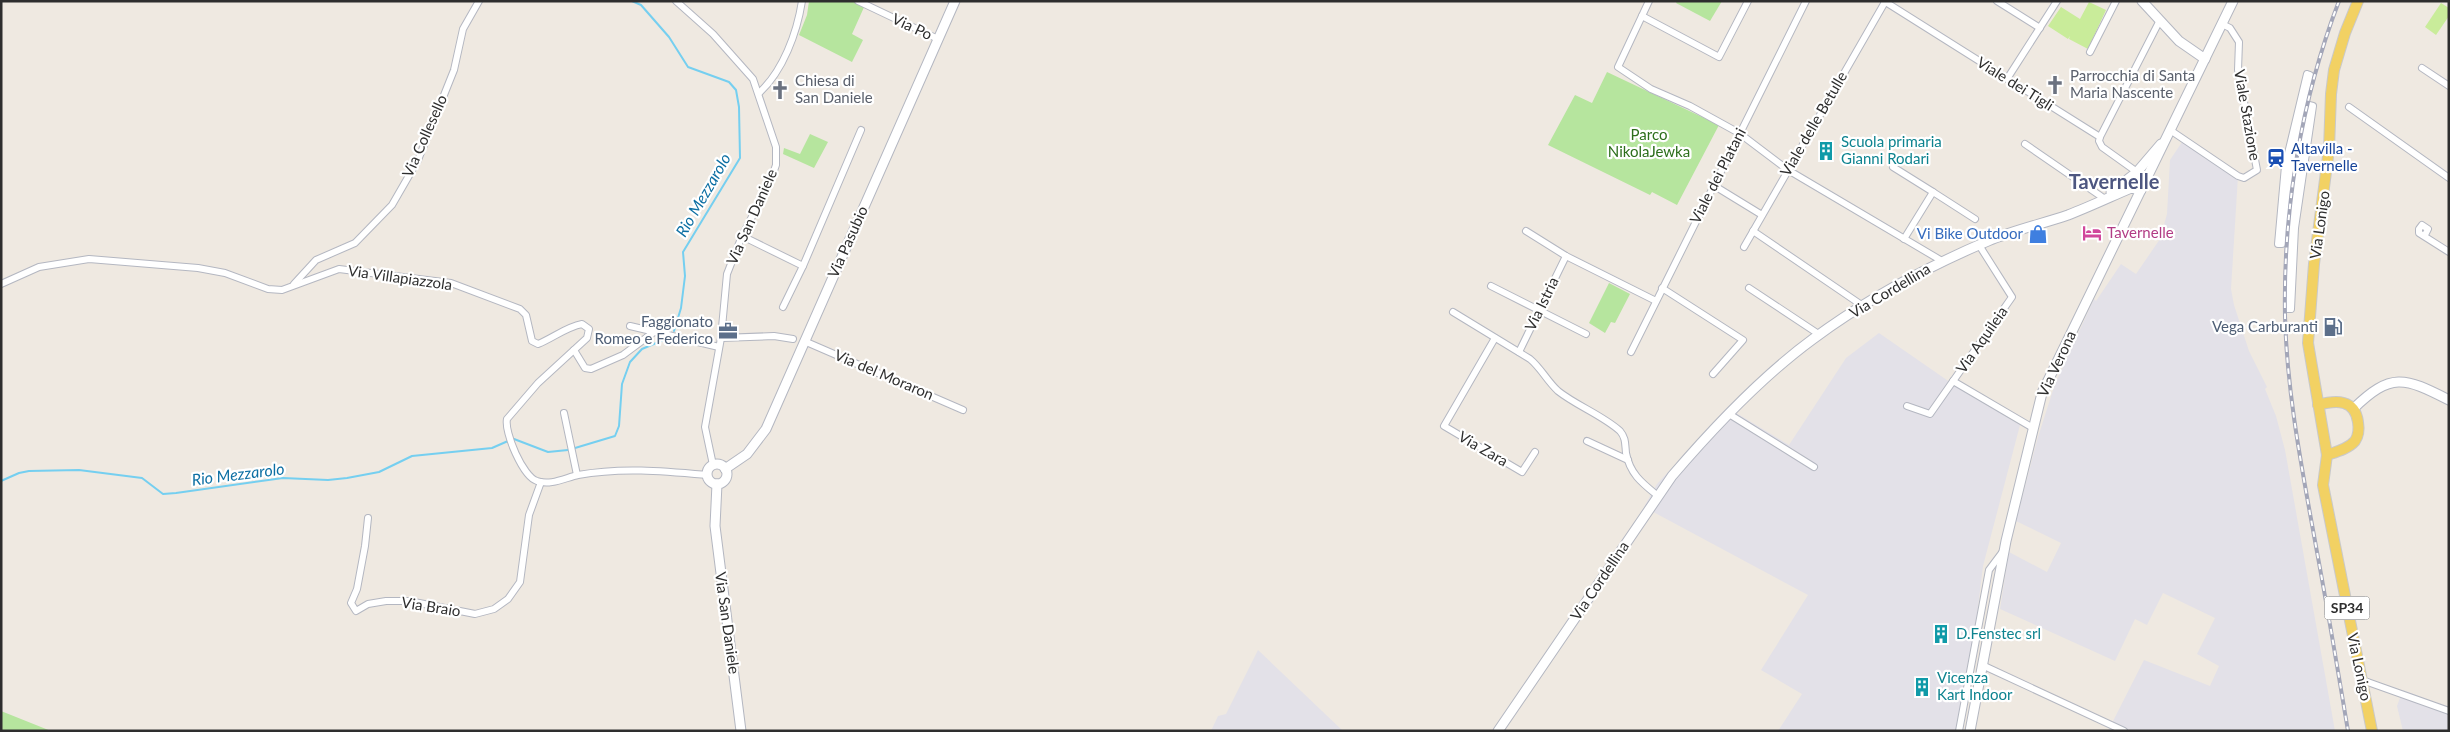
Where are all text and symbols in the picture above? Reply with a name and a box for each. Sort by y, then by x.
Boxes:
street label: Via Po [890,9,935,43]
street label: Viale dei Tigli [1974,52,2057,114]
place label: Parrocchia di Santa Maria Nascente [2070,66,2195,101]
street label: Viale delle Betulle [1776,68,1850,179]
street label: Viale Stazione [2231,68,2265,162]
place label: Chiesa di San Daniele [795,71,873,106]
church icon: Parrocchia di Santa Maria Nascente [2044,74,2066,96]
church icon: Chiesa di San Daniele [769,79,791,101]
street label: Via Collesello [398,92,450,180]
park label: Parco NikolaJewka [1608,125,1690,160]
street label: Viale dei Platani [1685,125,1749,226]
place label: Scuola primaria Gianni Rodari [1841,132,1942,167]
place label: Altavilla - Tavernelle [2291,139,2358,174]
building icon: Scuola primaria Gianni Rodari [1815,140,1837,162]
station icon: Altavilla - Tavernelle [2265,147,2287,169]
water label: Rio Mezzarolo [671,150,734,240]
street label: Via San Daniele [722,166,780,267]
district label: Tavernelle [2069,169,2160,193]
street label: Via Lonigo [2305,190,2333,260]
street label: Via Pasubio [823,203,871,280]
hotel icon: Tavernelle [2081,222,2103,244]
shop icon: Vi Bike Outdoor [2027,223,2049,245]
place label: Tavernelle [2107,223,2174,241]
place label: Vi Bike Outdoor [1917,224,2024,242]
street label: Via Cordellina [1846,259,1933,321]
street label: Via Villapiazzola [347,261,453,293]
street label: Via Istria [1520,274,1562,333]
street label: Via Aquileia [1952,303,2011,376]
place label: Faggionato Romeo e Federico [595,312,713,347]
fuel station icon: Vega Carburanti [2322,316,2344,338]
place label: Vega Carburanti [2212,317,2318,335]
office icon: Faggionato Romeo e Federico [717,320,739,342]
street label: Via Verona [2033,328,2079,400]
street label: Via del Moraron [832,345,937,403]
street label: Via Zara [1455,427,1512,469]
water label: Rio Mezzarolo [191,458,285,489]
street label: Via Cordellina [1566,538,1632,623]
street label: Via San Daniele [712,571,744,675]
street label: Via Braio [400,592,462,620]
road number: SP34 [2324,596,2370,620]
building icon: D.Fenstec srl [1930,623,1952,645]
place label: D.Fenstec srl [1956,624,2041,642]
street label: Via Lonigo [2344,631,2376,702]
place label: Vicenza Kart Indoor [1937,668,2013,703]
building icon: Vicenza Kart Indoor [1911,676,1933,698]

